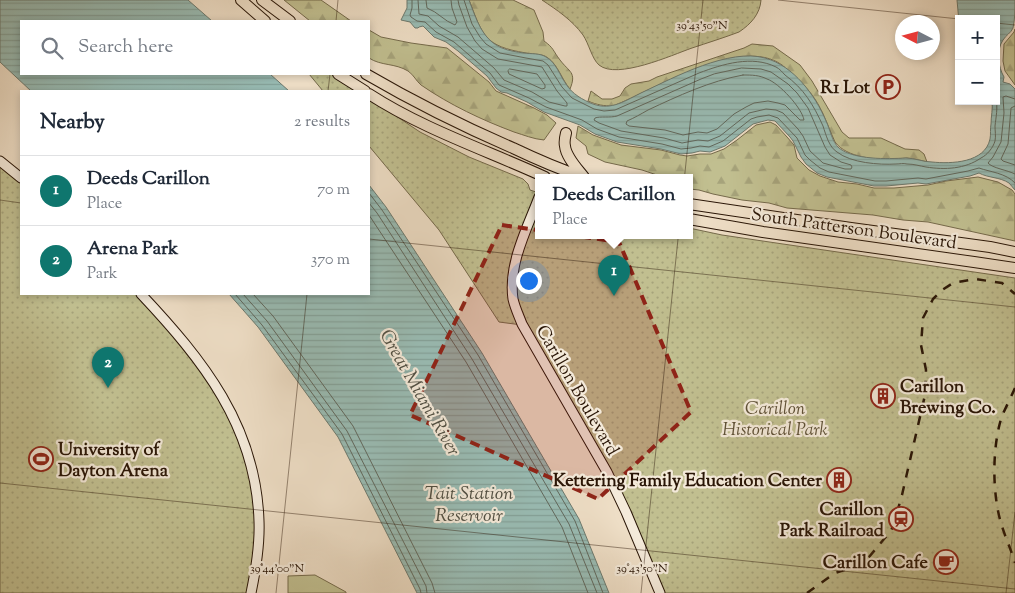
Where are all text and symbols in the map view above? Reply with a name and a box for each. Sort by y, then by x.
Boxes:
north arrow [895,15,940,60]
map controls [955,15,1000,105]
button: + [955,15,1000,60]
text: 39°43'50"N [676,17,728,35]
search box [20,20,370,75]
icon: search [38,34,66,62]
text: Search here [78,34,173,61]
button: − [955,60,1000,105]
parking icon: R1 Lot [875,74,901,100]
place label: R1 Lot [820,76,871,102]
text: Nearby [40,108,105,138]
text: 2 results [294,111,350,134]
text: Deeds Carillon [87,166,210,193]
popup [535,174,693,239]
text: 1 [53,179,59,202]
text: 70 m [317,179,350,202]
text: Deeds Carillon [552,182,676,209]
text: Place [87,193,122,216]
street label: South Patterson Boulevard [749,203,958,257]
text: Place [552,209,588,232]
text: Arena Park [87,236,178,263]
text: 2 [52,249,60,272]
text: 370 m [311,249,350,272]
pin: 1 [598,255,630,296]
text: Park [87,263,118,286]
your location [516,268,542,294]
street label: Carillon Boulevard [528,321,624,461]
water label: Great Miami River [372,325,466,462]
pin: 2 [92,347,124,388]
place label: Carillon Brewing Co. [900,375,996,422]
building icon: Carillon Brewing Co. [870,383,896,409]
park label: Carillon Historical Park [722,397,828,444]
place label: University of Dayton Arena [58,438,169,485]
sports icon: University of Dayton Arena [28,446,54,472]
building icon: Kettering Family Education Center [826,467,852,493]
place label: Kettering Family Education Center [553,469,822,495]
water label: Tait Station Reservoir [425,481,513,530]
place label: Carillon Park Railroad [780,498,885,545]
station icon: Carillon Park Railroad [888,506,914,532]
cafe icon: Carillon Cafe [933,549,959,575]
place label: Carillon Cafe [823,551,929,577]
text: 39°44'00"N [250,560,304,578]
text: 39°43'50"N [616,560,668,578]

